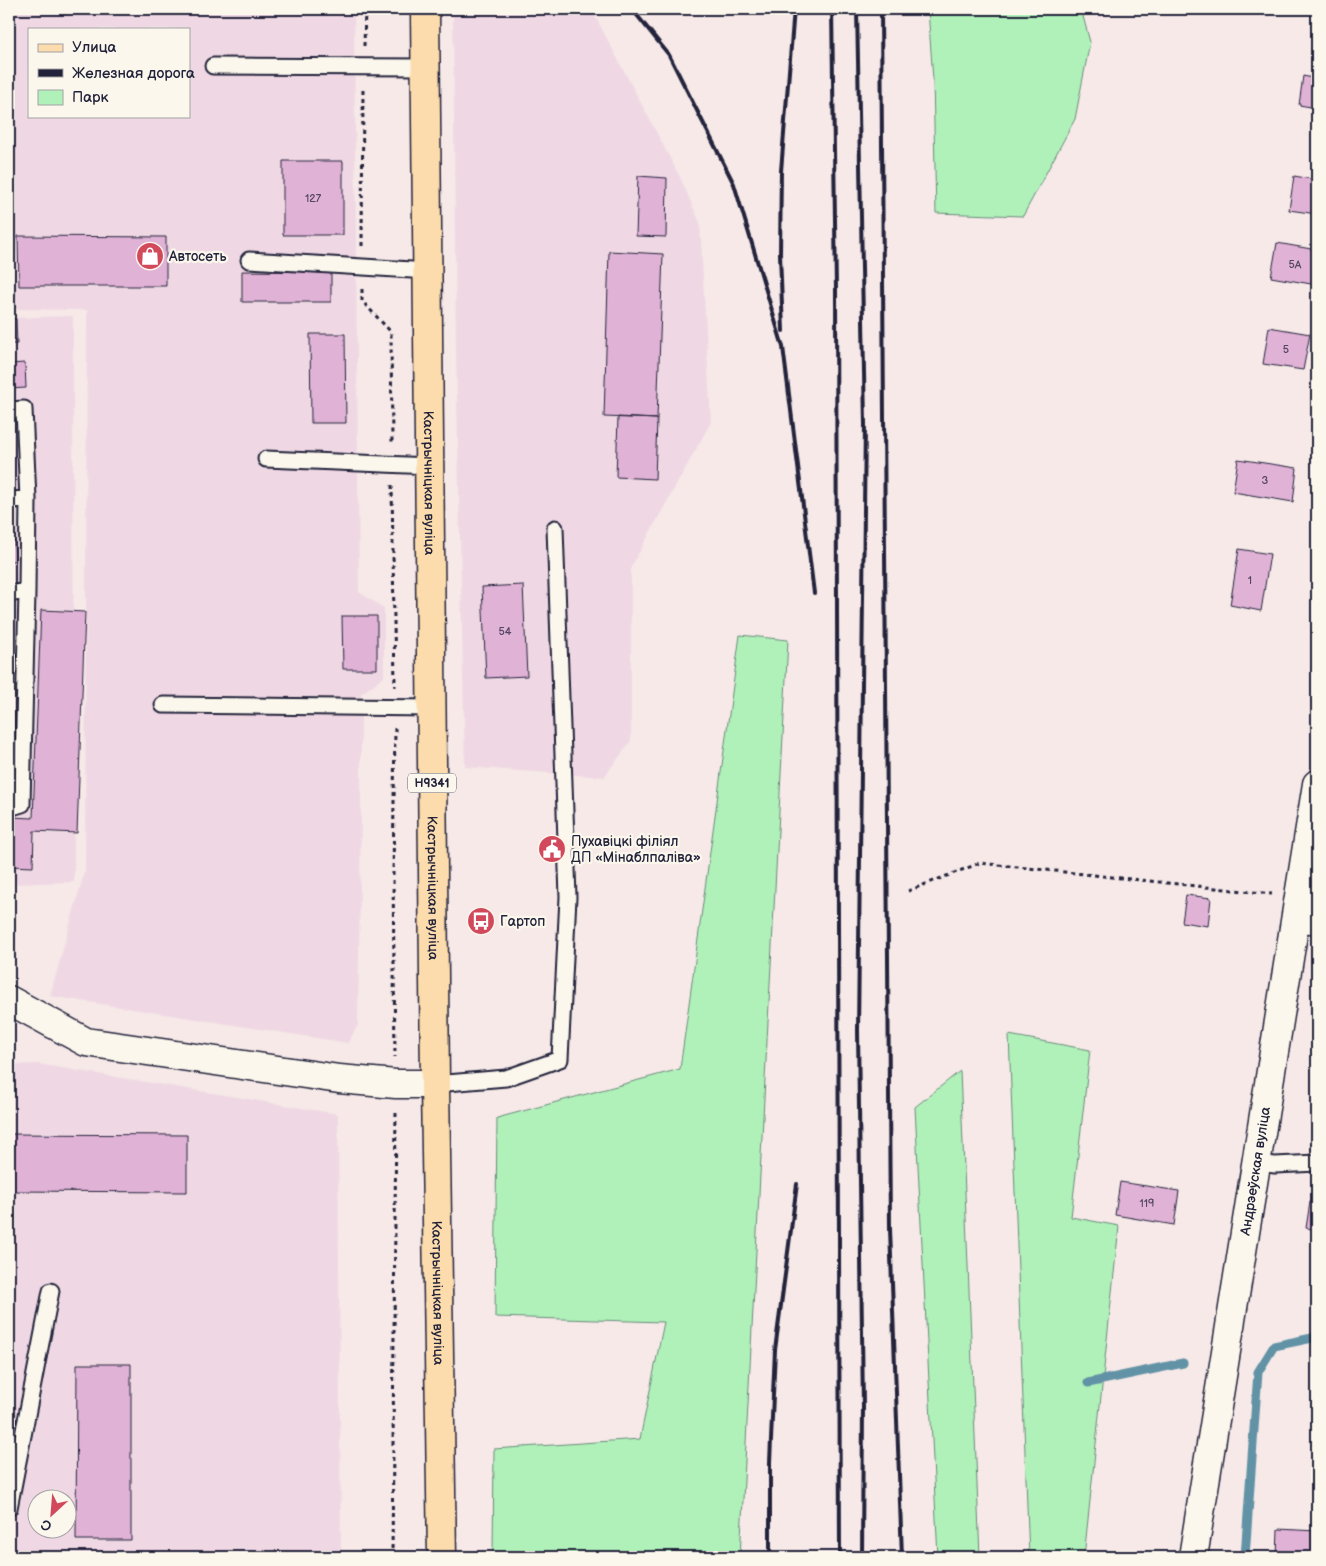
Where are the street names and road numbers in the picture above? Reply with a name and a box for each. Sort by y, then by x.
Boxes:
street label: Кастрычніцкая вуліца [420,411,439,556]
road number: Н9341 [408,774,456,792]
street label: Кастрычніцкая вуліца [424,816,442,961]
street label: Андрэеўская вуліца [1236,1105,1274,1237]
street label: Кастрычніцкая вуліца [429,1221,448,1366]

